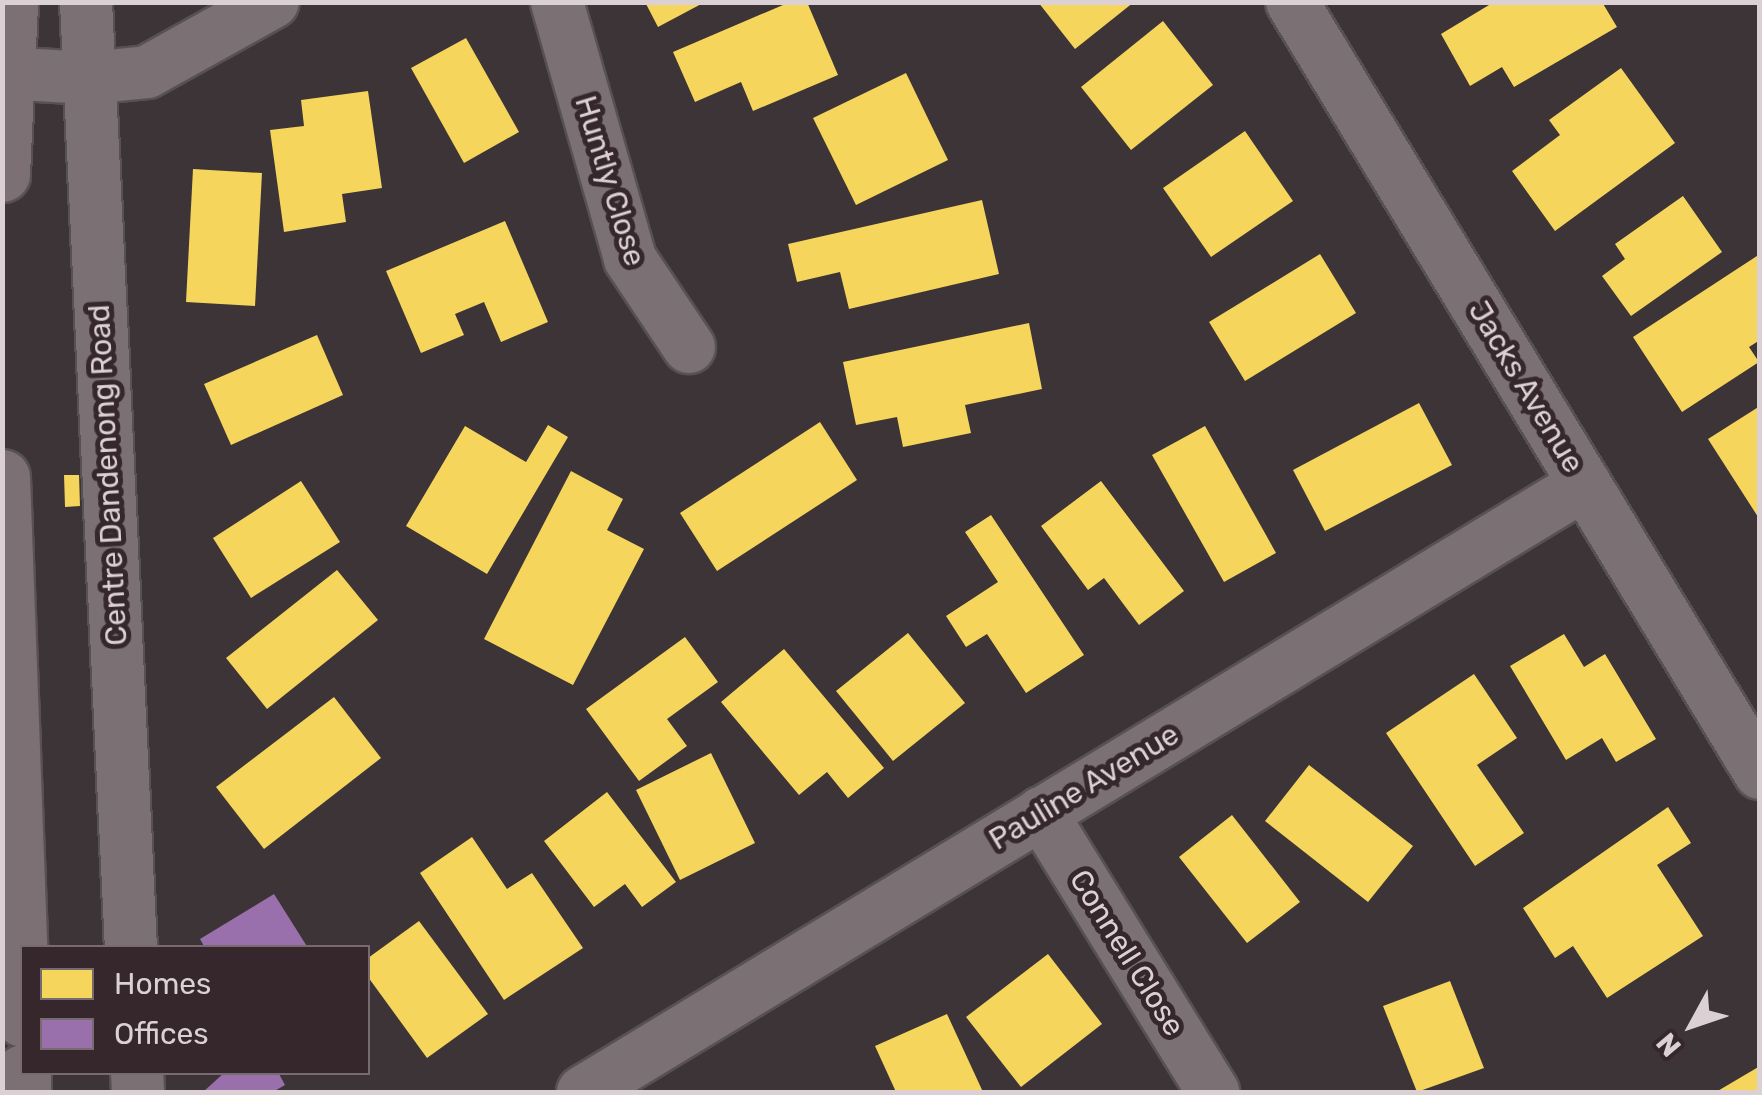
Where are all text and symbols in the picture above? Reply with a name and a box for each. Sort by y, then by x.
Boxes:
street label: Huntly Close [567,91,653,271]
street label: Jacks Avenue [1460,294,1592,480]
street label: Centre Dandenong Road [81,303,135,647]
street label: Pauline Avenue [982,716,1186,858]
street label: Connell Close [1062,863,1192,1043]
legend [20,945,370,1075]
text: Homes [114,966,211,1002]
north arrow [1642,975,1742,1075]
text: Offices [114,1016,209,1052]
text: N [1650,1026,1688,1063]

